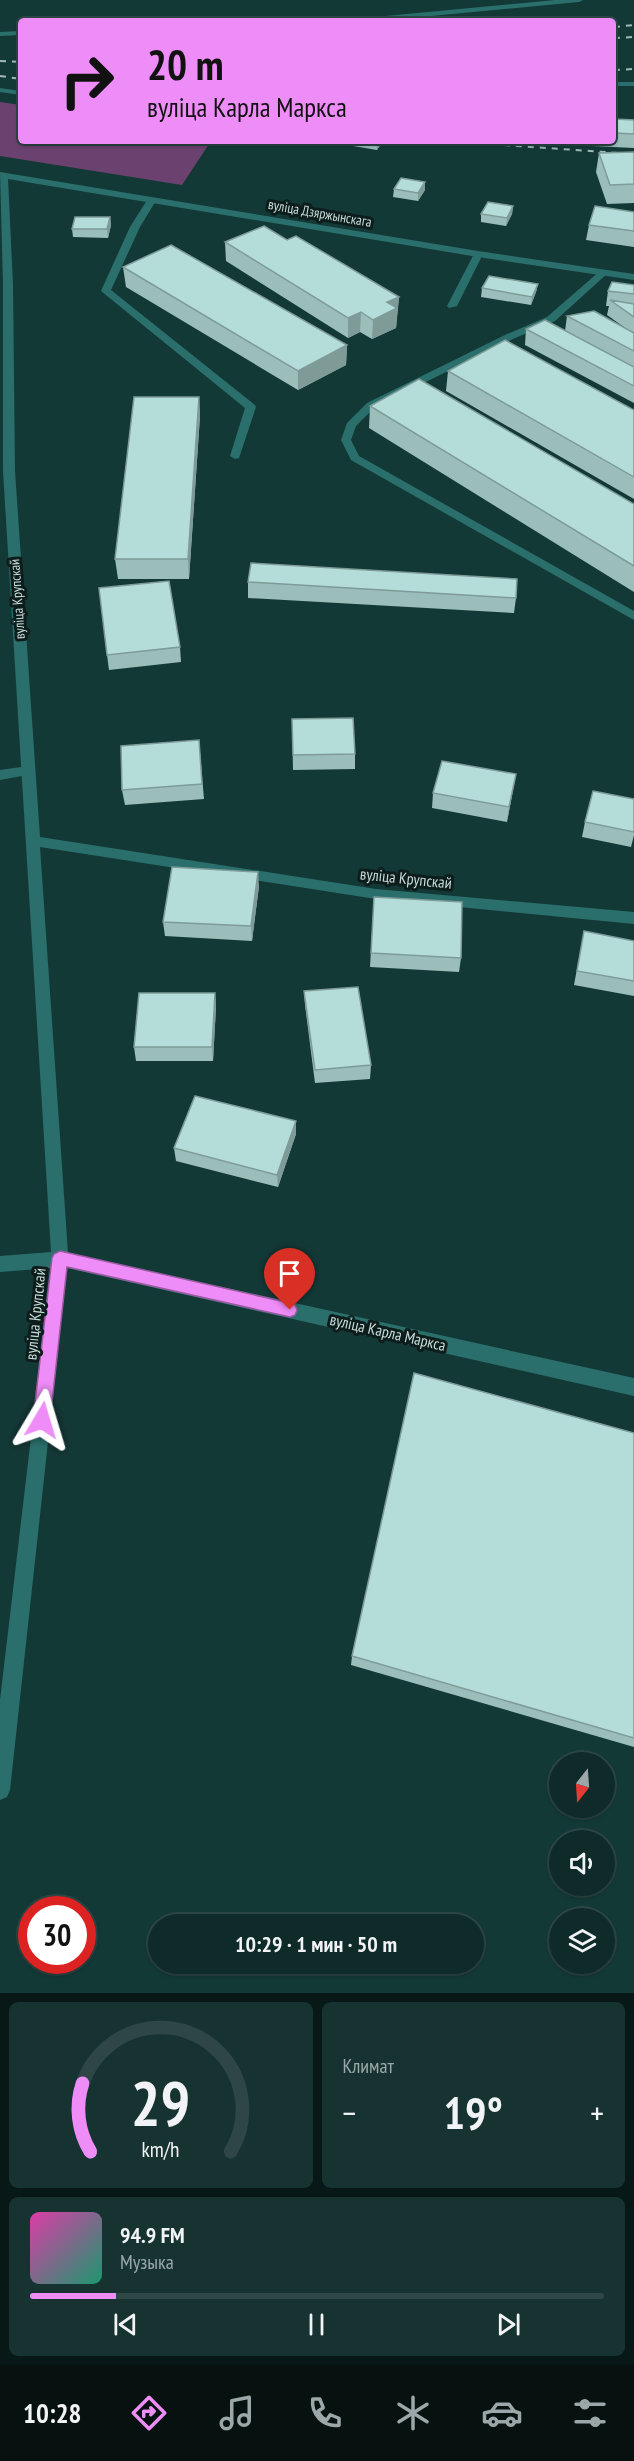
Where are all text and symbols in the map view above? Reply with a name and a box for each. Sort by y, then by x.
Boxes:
text: 20 m [147,37,224,92]
icon: right [48,42,126,120]
text: вуліца Карла Маркса [147,90,347,124]
street label: вуліца Дзяржынскага [267,195,373,231]
street label: вуліца Крупскай [5,558,29,640]
street label: вуліца Крупскай [359,863,453,893]
pin [264,1248,315,1310]
icon: arrive [273,1257,306,1290]
street label: вуліца Крупскай [20,1267,50,1361]
street label: вуліца Карла Маркса [328,1309,448,1355]
position arrow [10,1388,74,1452]
north arrow [549,1752,615,1818]
map controls [549,1752,615,1974]
button: sound [549,1830,615,1896]
speed limit sign: 30 [18,1896,96,1974]
button: layers [549,1908,615,1974]
text: 10:29 · 1 мин · 50 m [235,1930,397,1958]
text: Климат [343,2053,394,2079]
text: 29 [131,2062,191,2143]
text: 19° [444,2083,503,2141]
text: − [343,2091,356,2134]
text: + [590,2091,604,2134]
text: km/h [142,2135,180,2163]
text: 94.9 FM [120,2221,185,2249]
text: Музыка [120,2249,174,2275]
icon: previous [109,2308,142,2341]
icon: pause [300,2308,333,2341]
icon: next [492,2308,525,2341]
icon: directions [128,2392,170,2434]
icon: music [216,2392,258,2434]
icon: phone [304,2392,346,2434]
icon: climate [392,2392,434,2434]
icon: car [481,2392,523,2434]
icon: filters [569,2392,611,2434]
text: 10:28 [23,2396,82,2430]

